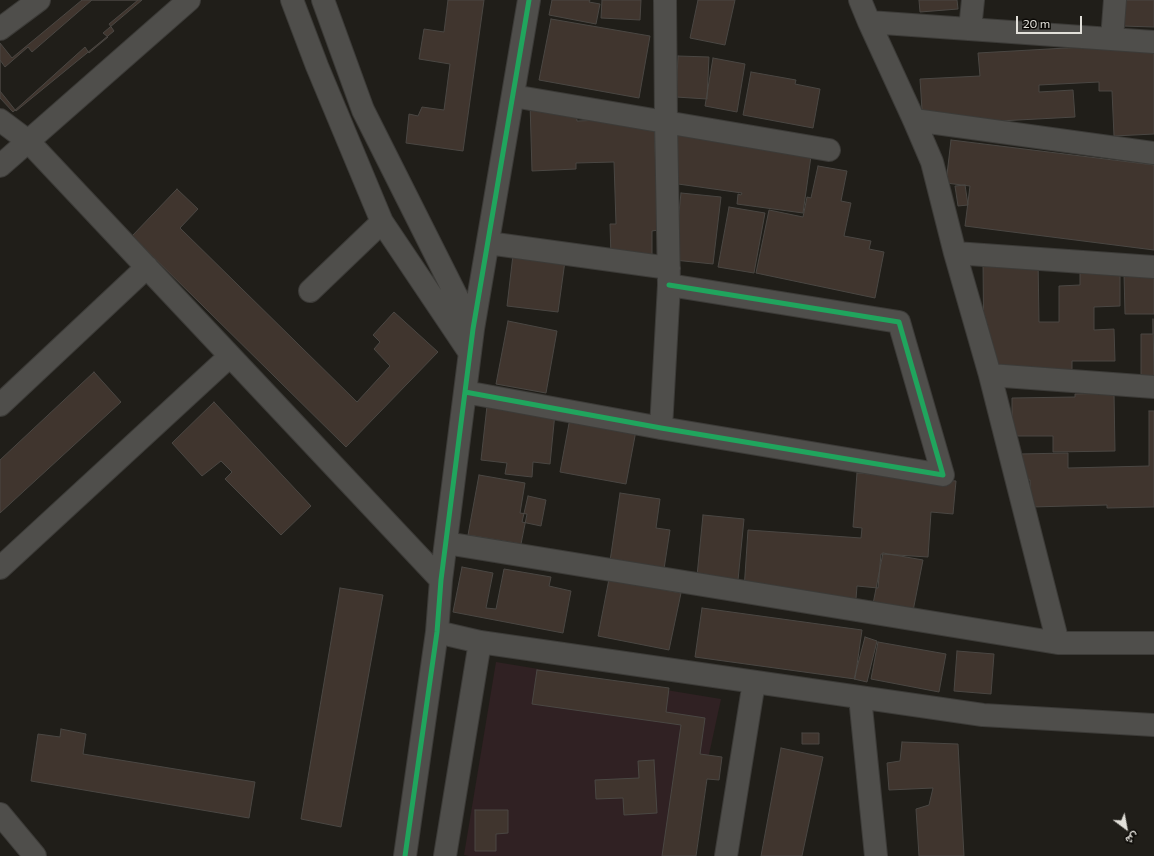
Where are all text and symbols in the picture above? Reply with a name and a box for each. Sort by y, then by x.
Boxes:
scale bar [1018,8,1084,34]
text: 20 m [1023,16,1050,30]
north arrow [1106,808,1146,848]
text: ش [1124,830,1142,848]

